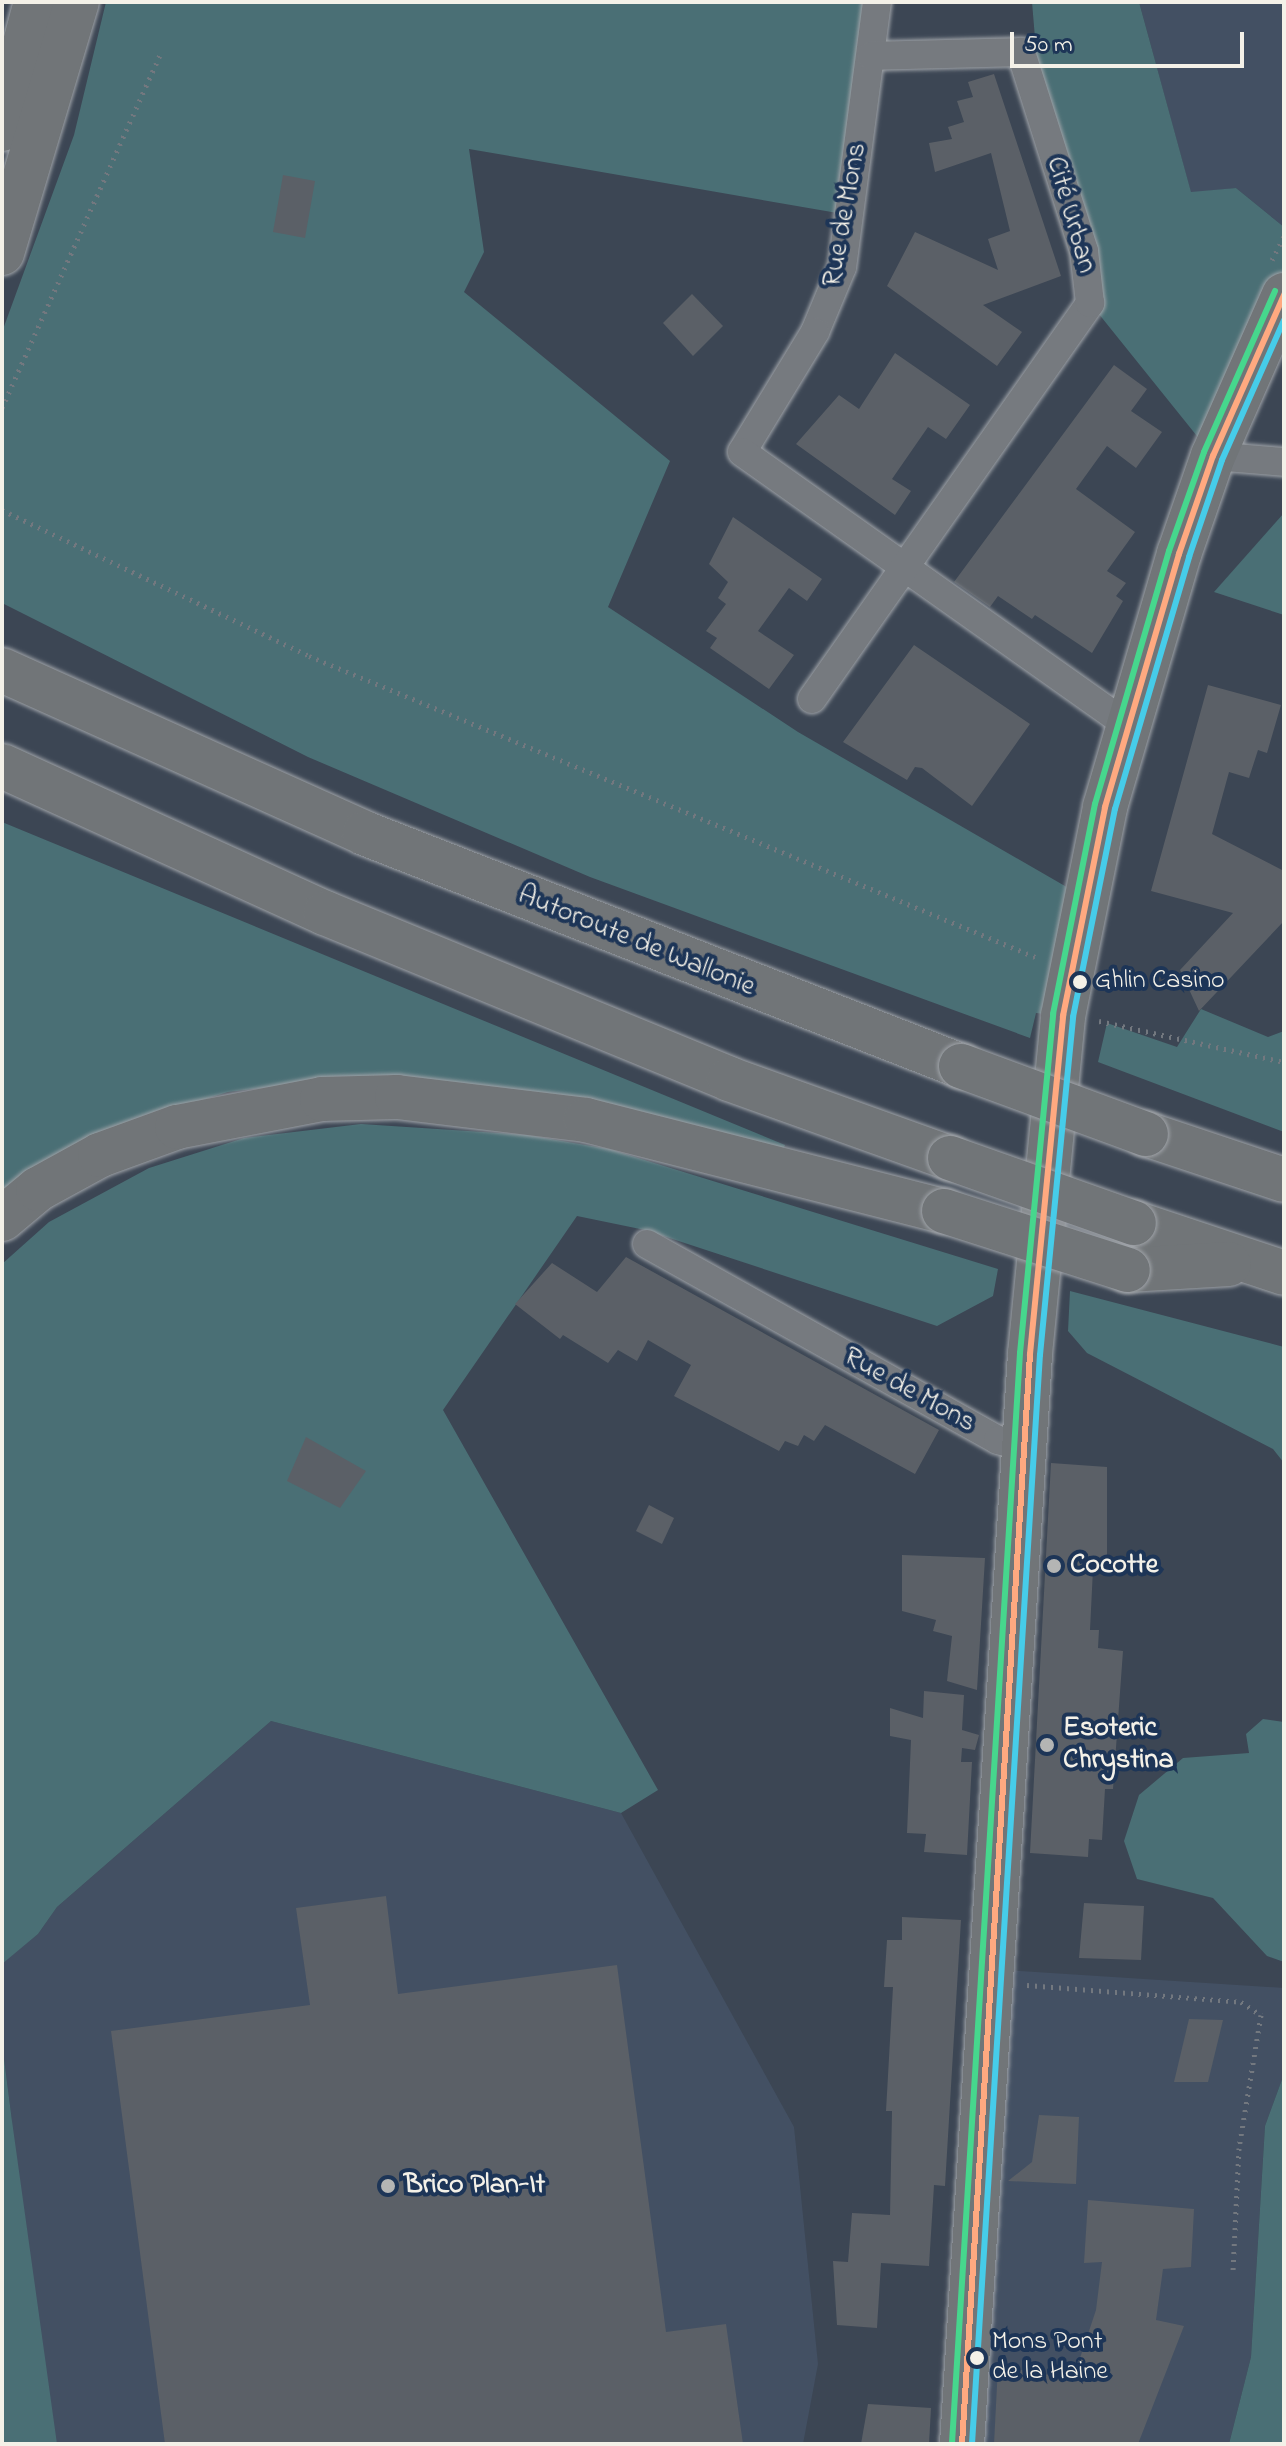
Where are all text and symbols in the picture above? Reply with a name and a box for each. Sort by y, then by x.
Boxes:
scale bar [1014,16,1248,66]
text: 50 m [1024,28,1073,63]
street label: Rue de Mons [817,140,875,290]
street label: Cité Urban [1037,153,1103,277]
street label: Autoroute de Wallonie [513,879,759,1005]
place label: Ghlin Casino [1095,966,1225,998]
marker: Ghlin Casino [1072,974,1088,990]
street label: Rue de Mons [837,1341,981,1441]
place label: Cocotte [1070,1549,1158,1583]
marker: Cocotte [1045,1557,1063,1575]
place label: Esoteric Chrystina [1063,1712,1174,1778]
marker: Esoteric Chrystina [1038,1736,1056,1754]
place label: Brico Plan-It [404,2169,545,2203]
marker: Brico Plan-It [379,2177,397,2195]
place label: Mons Pont de la Haine [992,2327,1108,2388]
marker: Mons Pont de la Haine [969,2350,985,2366]

